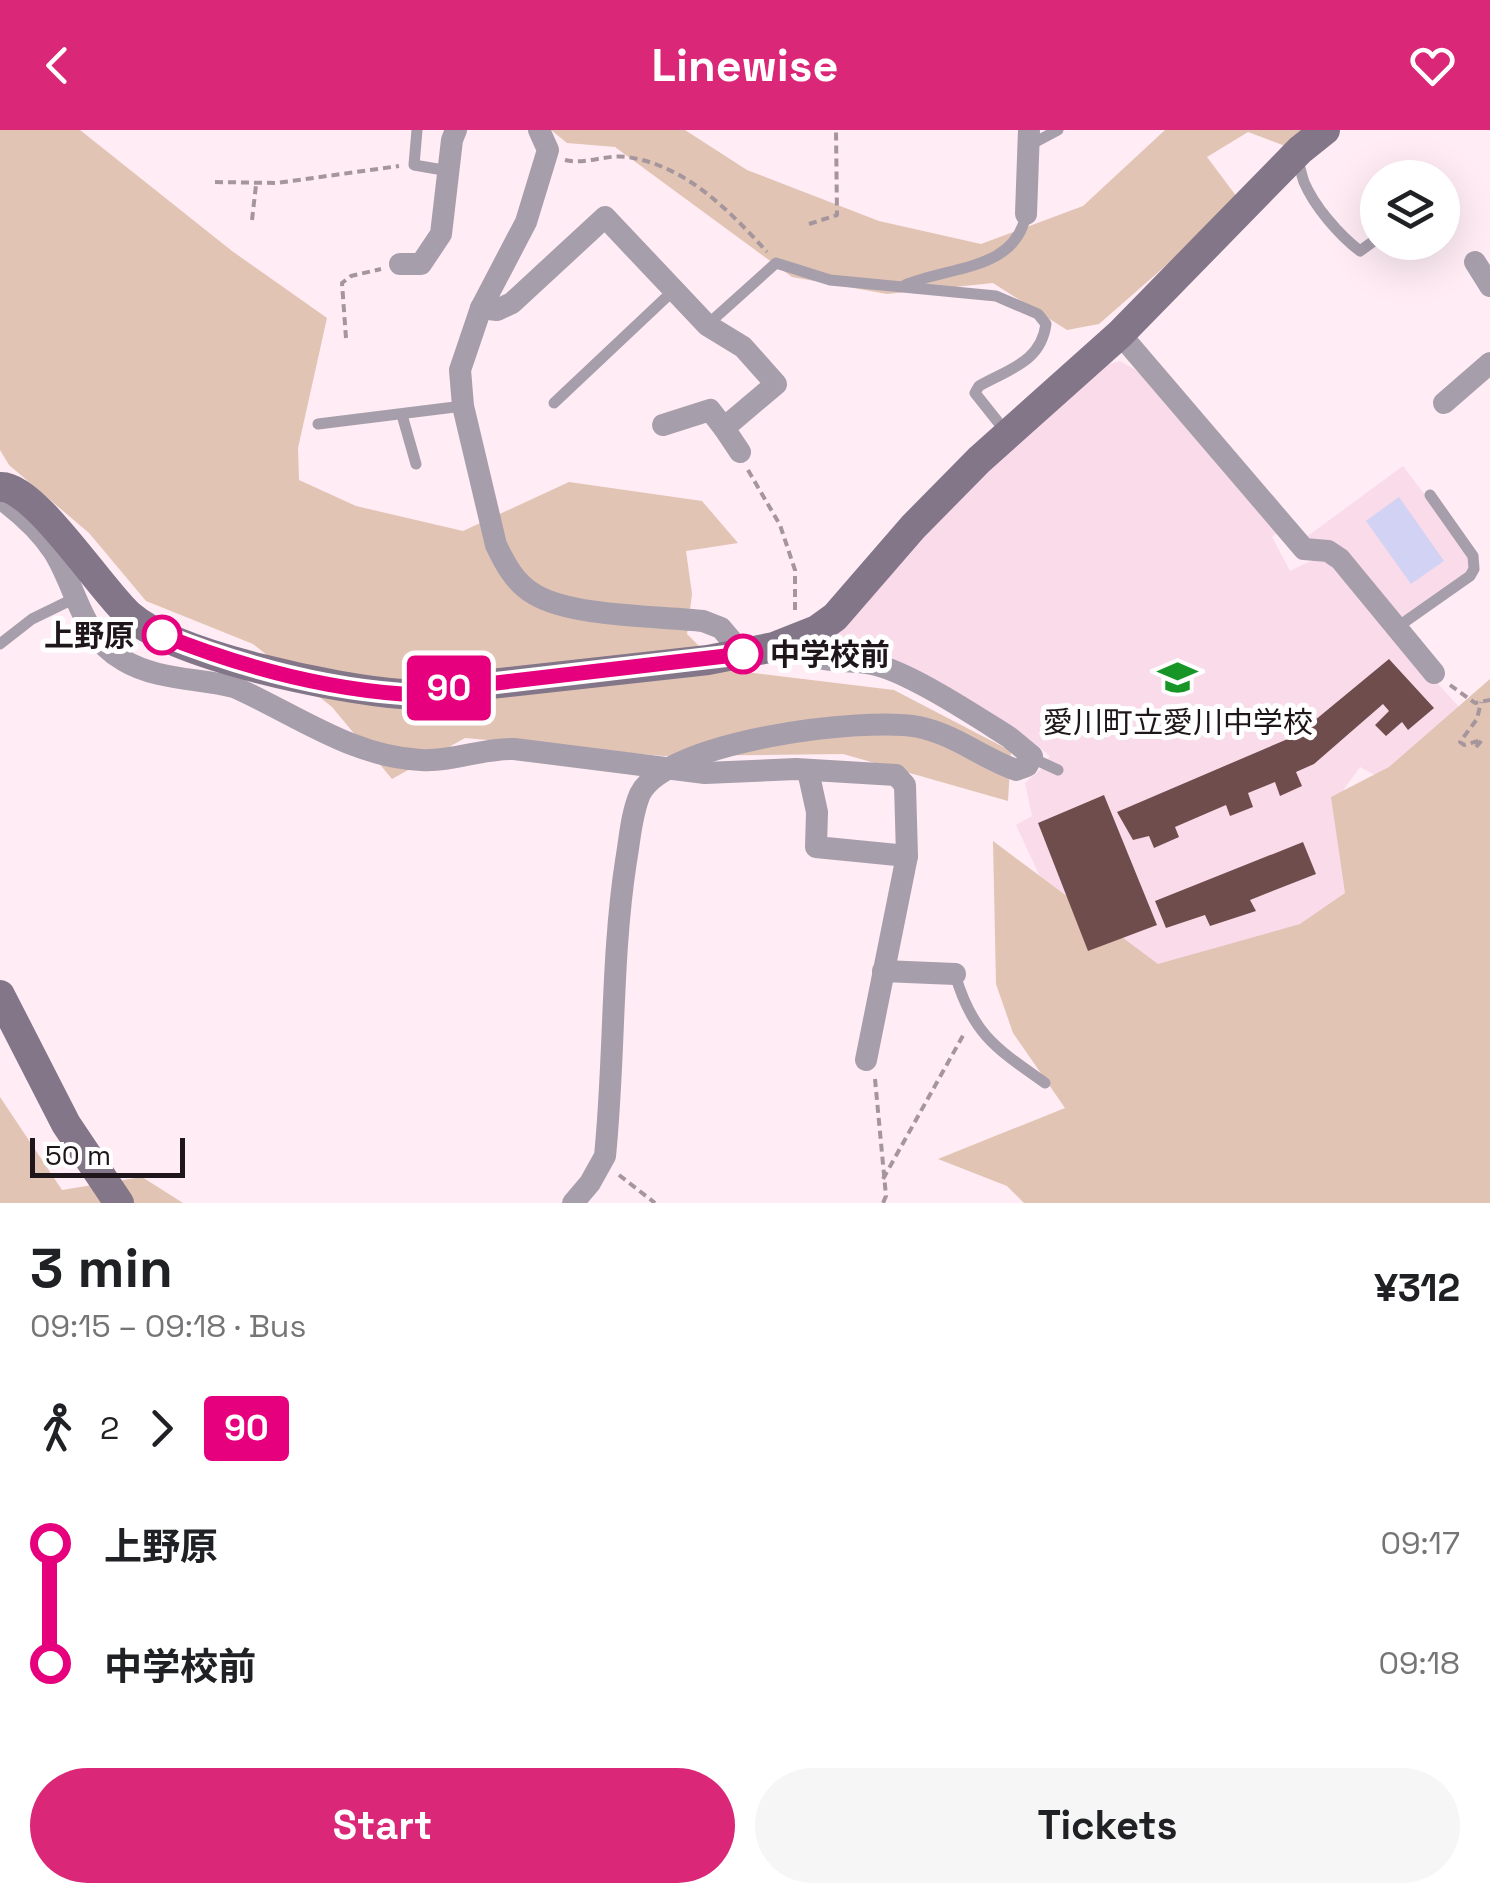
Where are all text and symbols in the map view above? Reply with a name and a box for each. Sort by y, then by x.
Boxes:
text: Linewise [652,37,838,94]
icon: back [30,38,85,93]
icon: heart [1405,38,1460,93]
map controls [1360,160,1460,260]
button: layers [1360,160,1460,260]
place label: 上野原 [44,616,134,655]
marker: 上野原 [143,616,181,654]
marker: 中学校前 [724,635,762,673]
place label: 中学校前 [770,635,890,674]
line badge: 90 [404,656,494,720]
school or university icon: 愛川町立愛川中学校 [1157,657,1199,699]
text: 90 [427,666,471,710]
place label: 愛川町立愛川中学校 [1043,703,1313,742]
scale bar [30,1133,185,1178]
text: 50 m [45,1137,111,1173]
text: 3 min [30,1233,173,1303]
text: ¥312 [1374,1264,1460,1312]
text: 09:15 – 09:18 · Bus [30,1306,306,1346]
icon: walk [30,1401,85,1456]
icon: forward [134,1401,189,1456]
text: 90 [224,1406,269,1450]
text: 2 [100,1408,119,1448]
text: 上野原 [104,1523,218,1571]
text: 09:17 [1380,1523,1460,1563]
text: 中学校前 [104,1643,256,1691]
text: 09:18 [1378,1643,1460,1683]
button: Start [30,1768,735,1883]
button: Tickets [755,1768,1460,1883]

